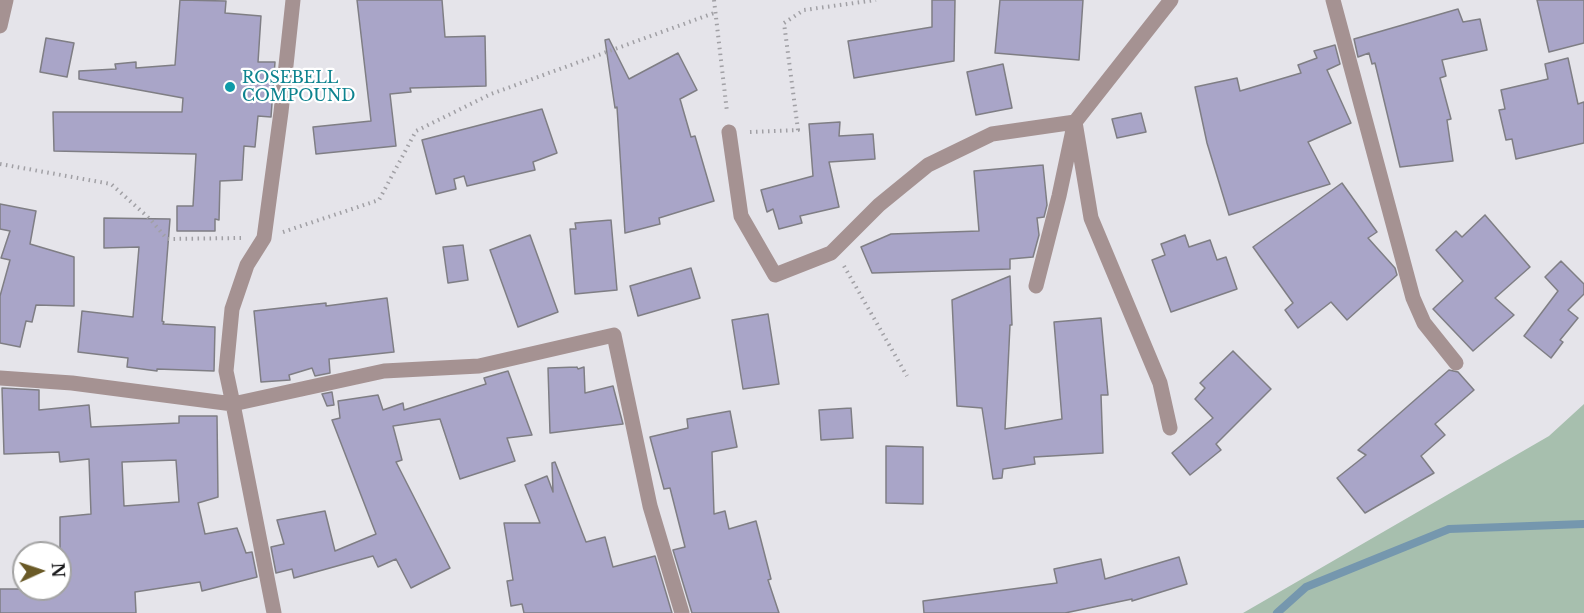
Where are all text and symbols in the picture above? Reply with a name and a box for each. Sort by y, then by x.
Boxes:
place label: ROSEBELL COMPOUND [242,68,355,106]
marker: ROSEBELL COMPOUND [223,80,237,94]
north arrow [12,541,72,601]
text: N [48,562,68,578]

